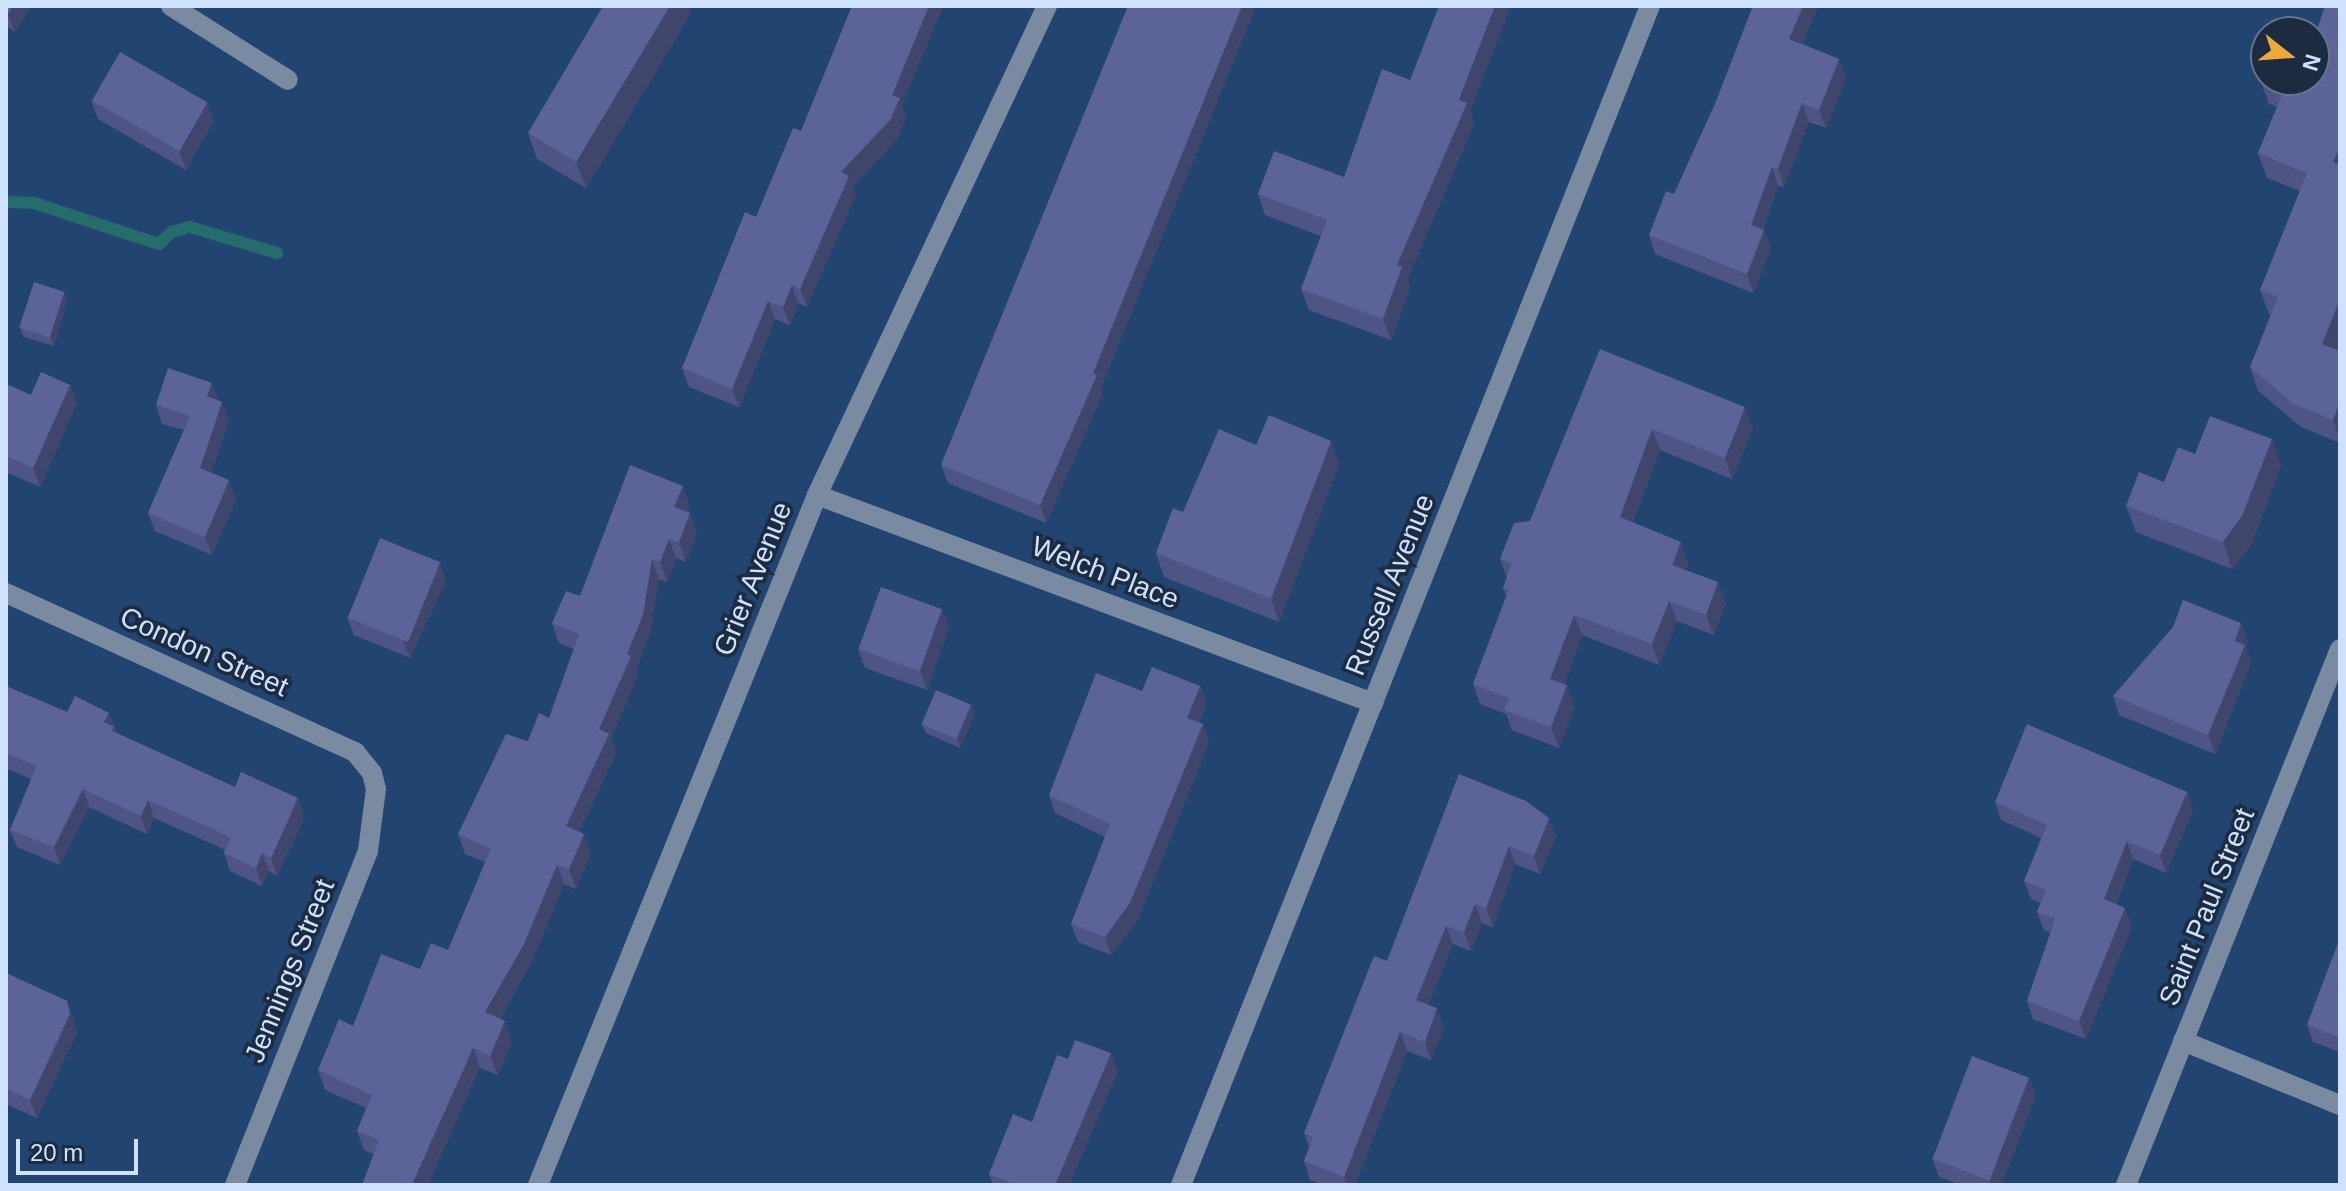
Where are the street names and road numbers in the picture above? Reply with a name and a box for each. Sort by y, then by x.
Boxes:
street label: Russell Avenue [1338,489,1442,681]
street label: Grier Avenue [707,496,799,662]
street label: Welch Place [1027,530,1183,616]
street label: Condon Street [115,600,293,704]
street label: Saint Paul Street [2152,803,2262,1011]
street label: Jennings Street [238,875,342,1067]

